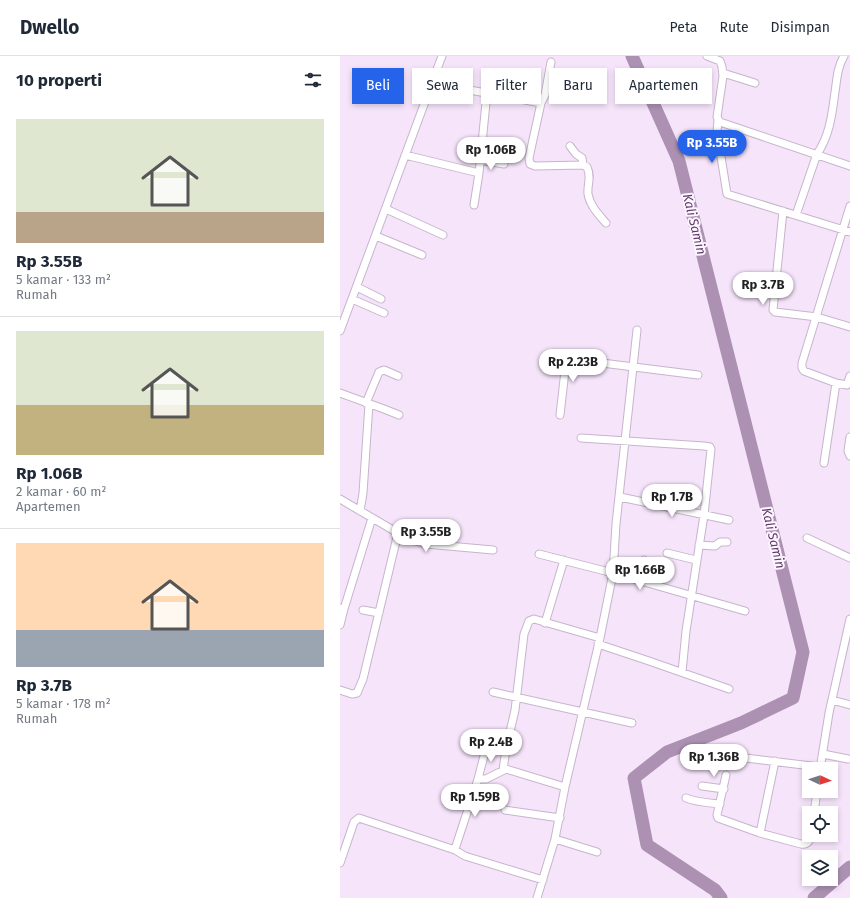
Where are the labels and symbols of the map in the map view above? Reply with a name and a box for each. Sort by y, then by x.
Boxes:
pin: Rp 3.55B [671,130,753,164]
pin: Rp 1.06B [450,137,532,171]
water label: Kali Samin [680,192,709,256]
pin: Rp 3.7B [726,272,800,306]
pin: Rp 2.23B [532,349,614,383]
pin: Rp 1.7B [635,484,709,518]
water label: Kali Samin [759,506,788,570]
pin: Rp 3.55B [385,519,467,553]
pin: Rp 1.66B [599,557,681,591]
pin: Rp 2.4B [454,729,528,763]
pin: Rp 1.36B [673,744,755,778]
north arrow [802,762,838,798]
pin: Rp 1.59B [434,784,516,818]

